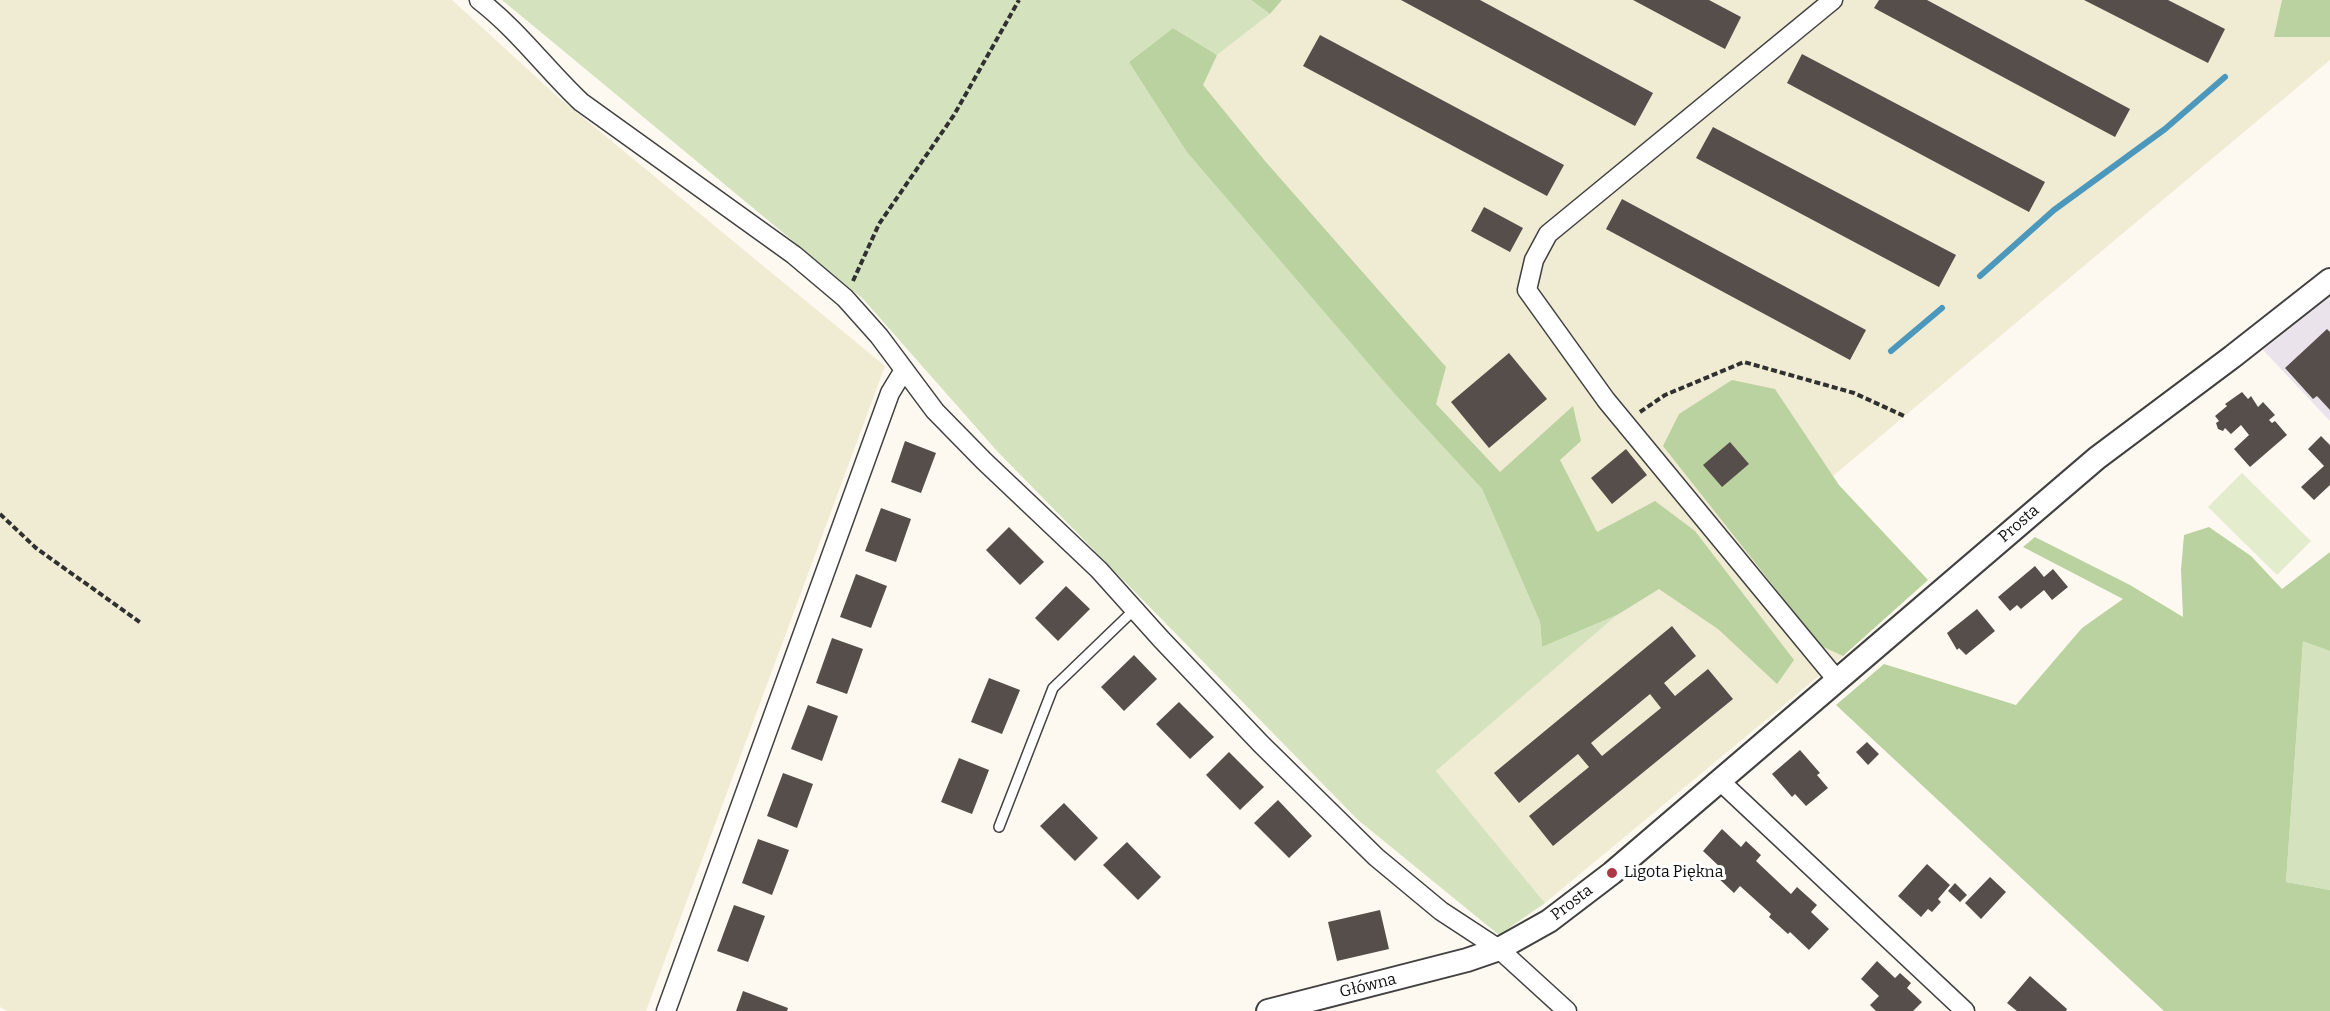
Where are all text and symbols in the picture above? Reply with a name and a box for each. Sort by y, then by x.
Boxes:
street label: Prosta [1995,501,2043,547]
place label: Ligota Piękna [1624,863,1723,883]
marker: Ligota Piękna [1605,866,1619,880]
street label: Prosta [1547,881,1597,925]
street label: Główna [1338,970,1398,1002]

